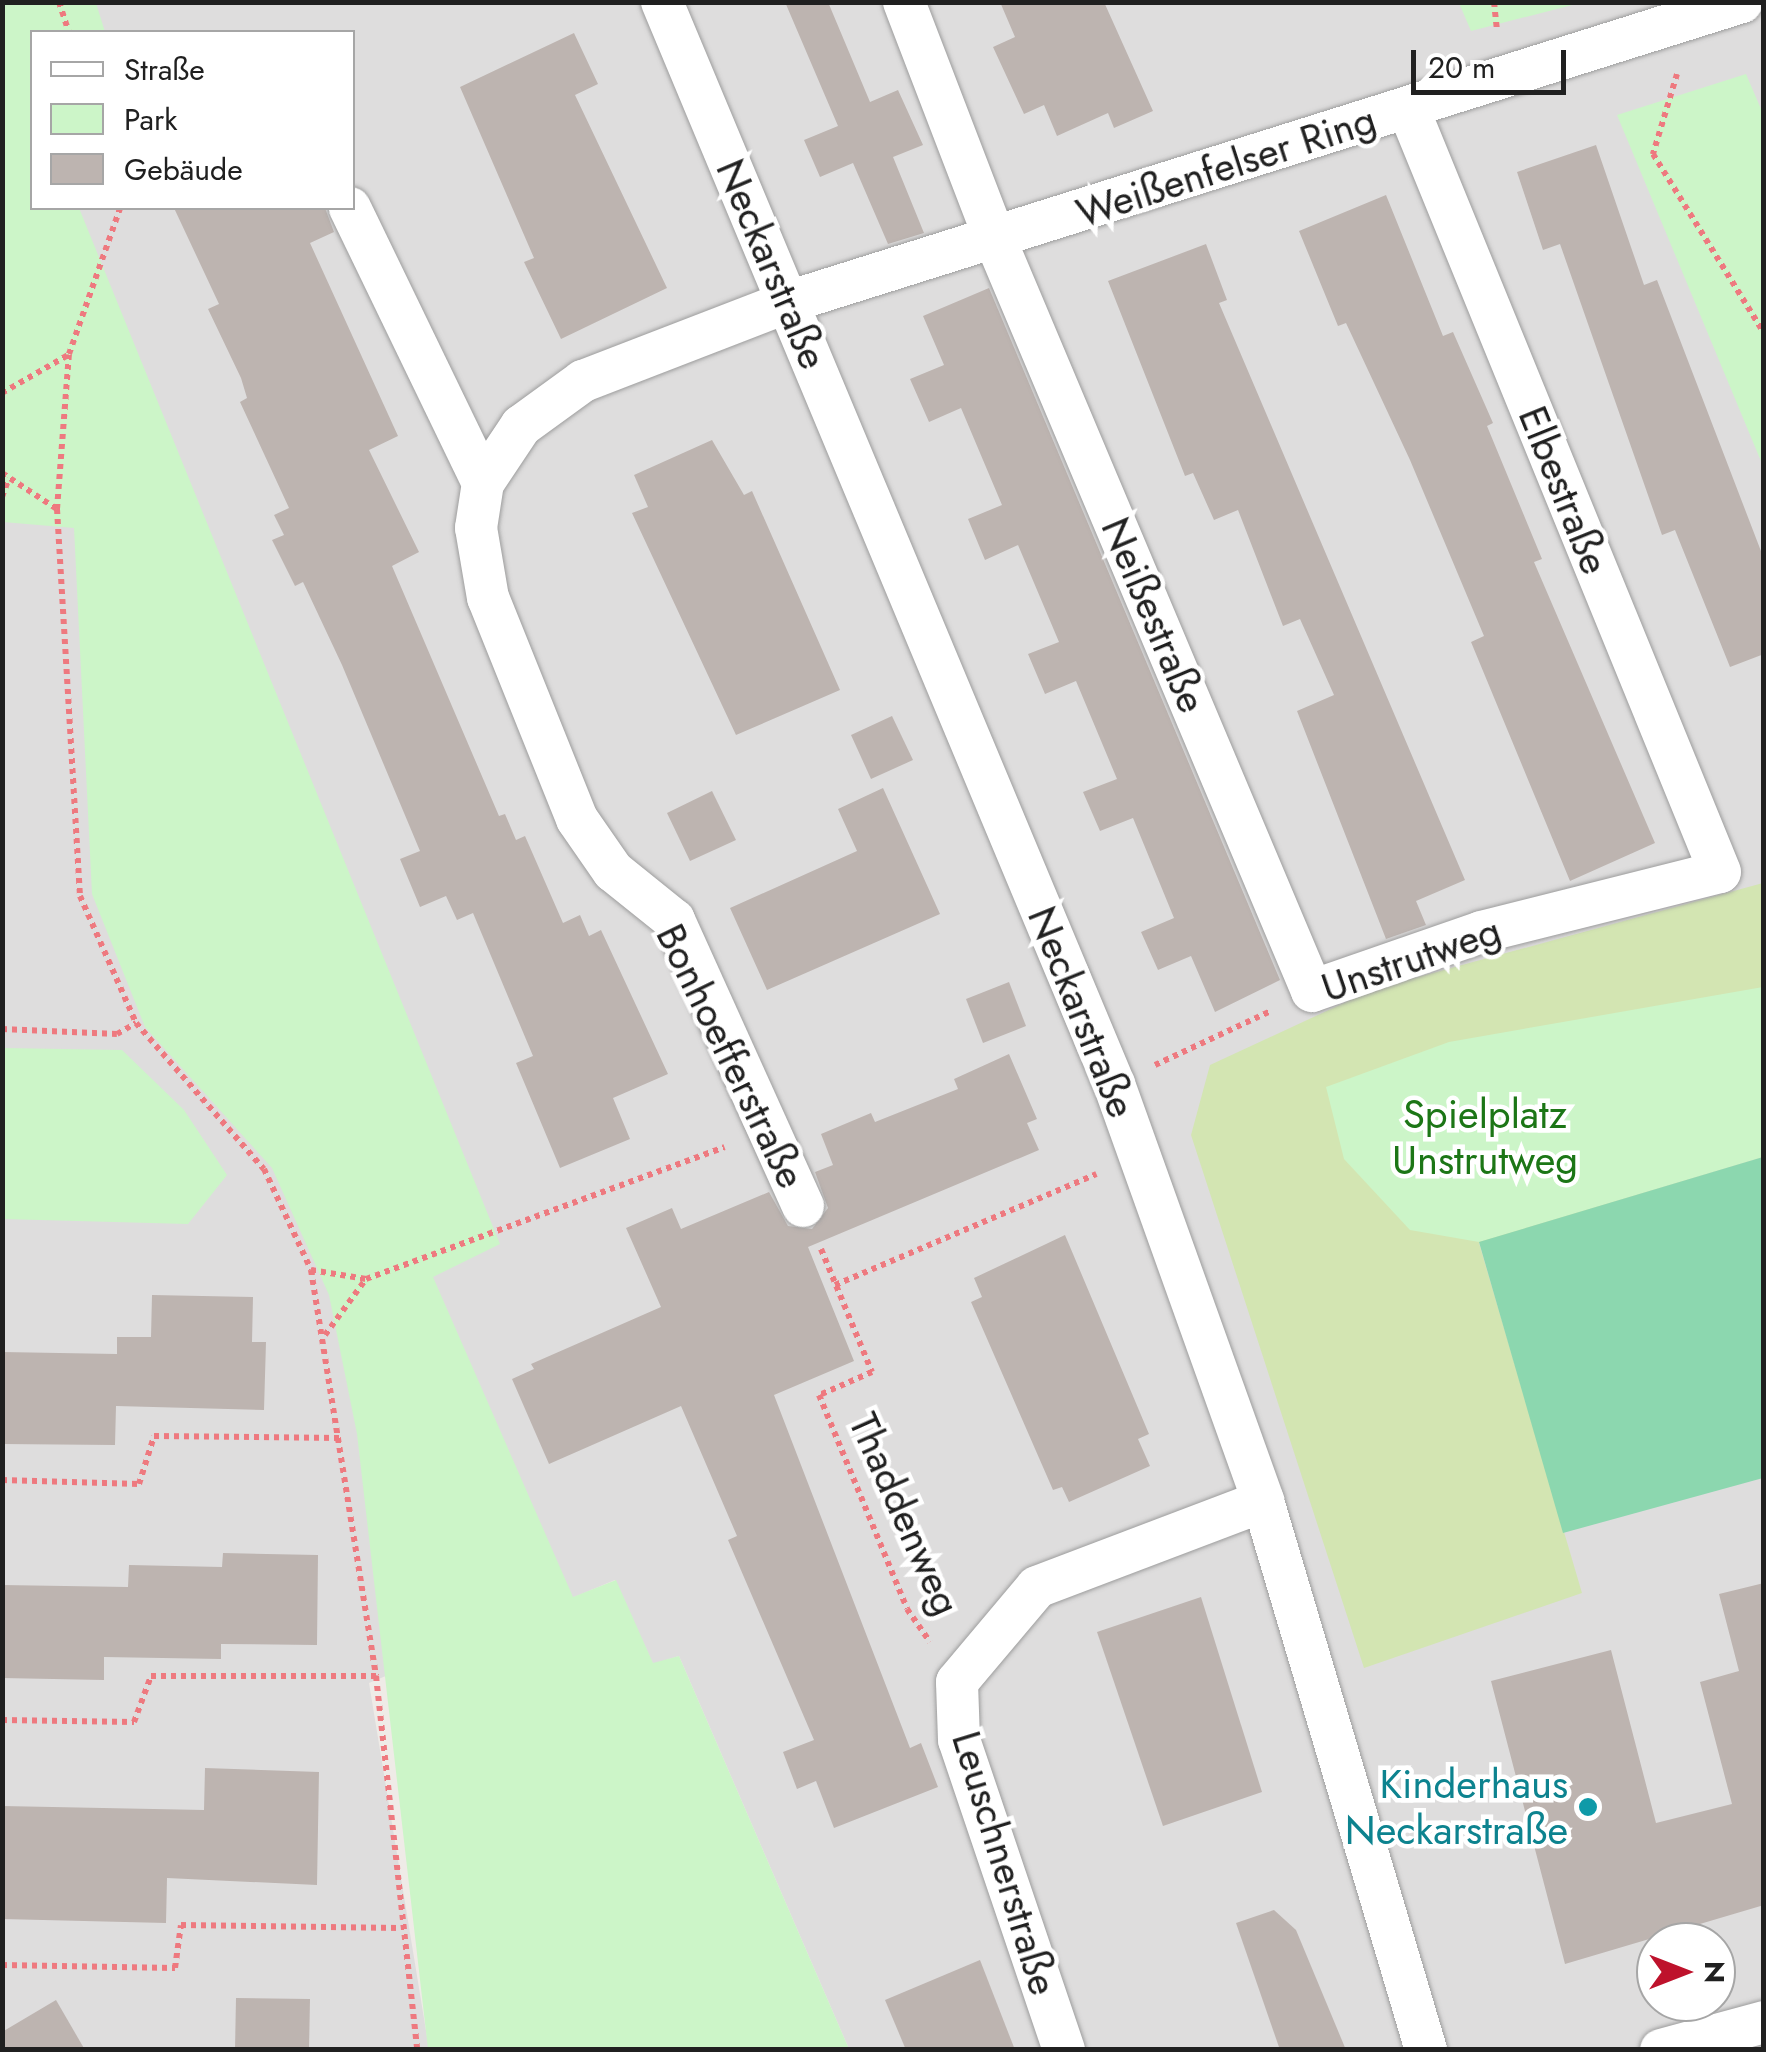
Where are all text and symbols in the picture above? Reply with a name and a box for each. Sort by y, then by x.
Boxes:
legend [30,30,355,210]
scale bar [1416,30,1571,92]
text: 20 m [1428,46,1495,89]
text: Straße [124,48,205,91]
street label: Weißenfelser Ring [1070,95,1382,237]
text: Park [124,98,177,141]
text: Gebäude [124,148,243,191]
street label: Neckarstraße [706,152,838,376]
street label: Elbestraße [1509,399,1619,581]
street label: Neißestraße [1091,510,1217,720]
street label: Neckarstraße [1018,900,1146,1124]
street label: Unstrutweg [1315,906,1507,1012]
street label: Bonhoefferstraße [646,916,816,1196]
park label: Spielplatz Unstrutweg [1392,1090,1578,1184]
street label: Thaddenweg [839,1406,971,1622]
street label: Leuschnerstraße [942,1725,1068,2001]
place label: Kinderhaus Neckarstraße [1345,1760,1568,1854]
marker: Kinderhaus Neckarstraße [1577,1796,1599,1818]
north arrow [1636,1922,1736,2022]
text: N [1694,1961,1735,1983]

